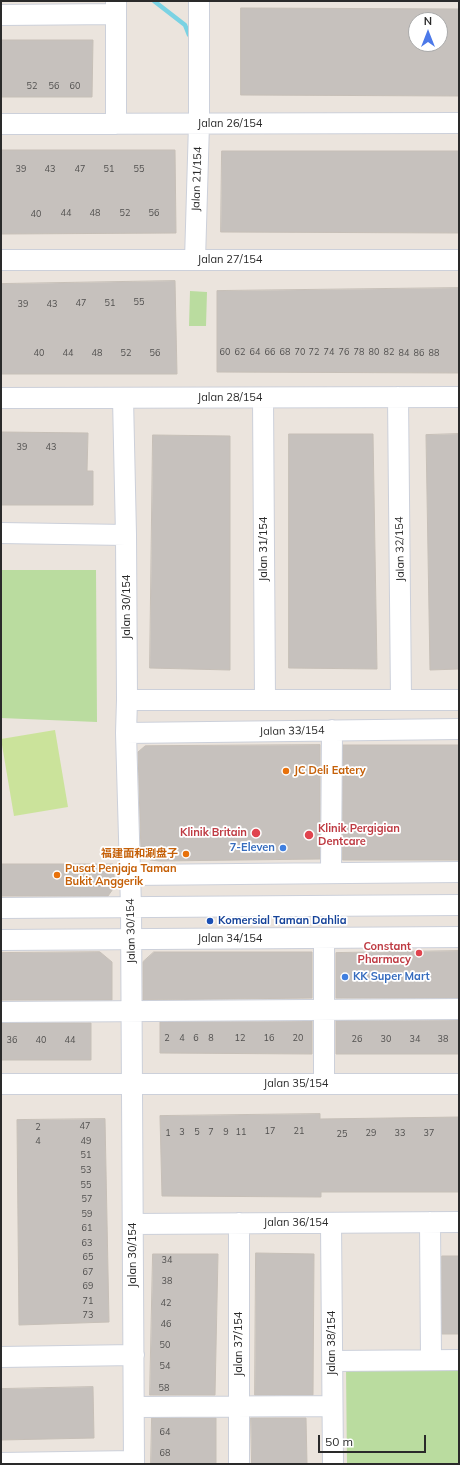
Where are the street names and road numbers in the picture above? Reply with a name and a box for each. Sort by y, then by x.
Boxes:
street label: Jalan 26/154 [198,117,262,131]
street label: Jalan 21/154 [189,146,205,212]
street label: Jalan 27/154 [198,253,262,267]
street label: Jalan 28/154 [198,391,262,405]
street label: Jalan 32/154 [393,516,407,582]
street label: Jalan 31/154 [257,517,271,581]
street label: Jalan 30/154 [120,575,134,639]
street label: Jalan 33/154 [259,724,325,738]
street label: Jalan 30/154 [124,898,138,964]
street label: Jalan 34/154 [198,932,262,946]
street label: Jalan 35/154 [264,1077,328,1091]
street label: Jalan 36/154 [264,1216,328,1230]
street label: Jalan 30/154 [126,1223,140,1287]
street label: Jalan 38/154 [325,1311,339,1375]
street label: Jalan 37/154 [232,1312,246,1376]

